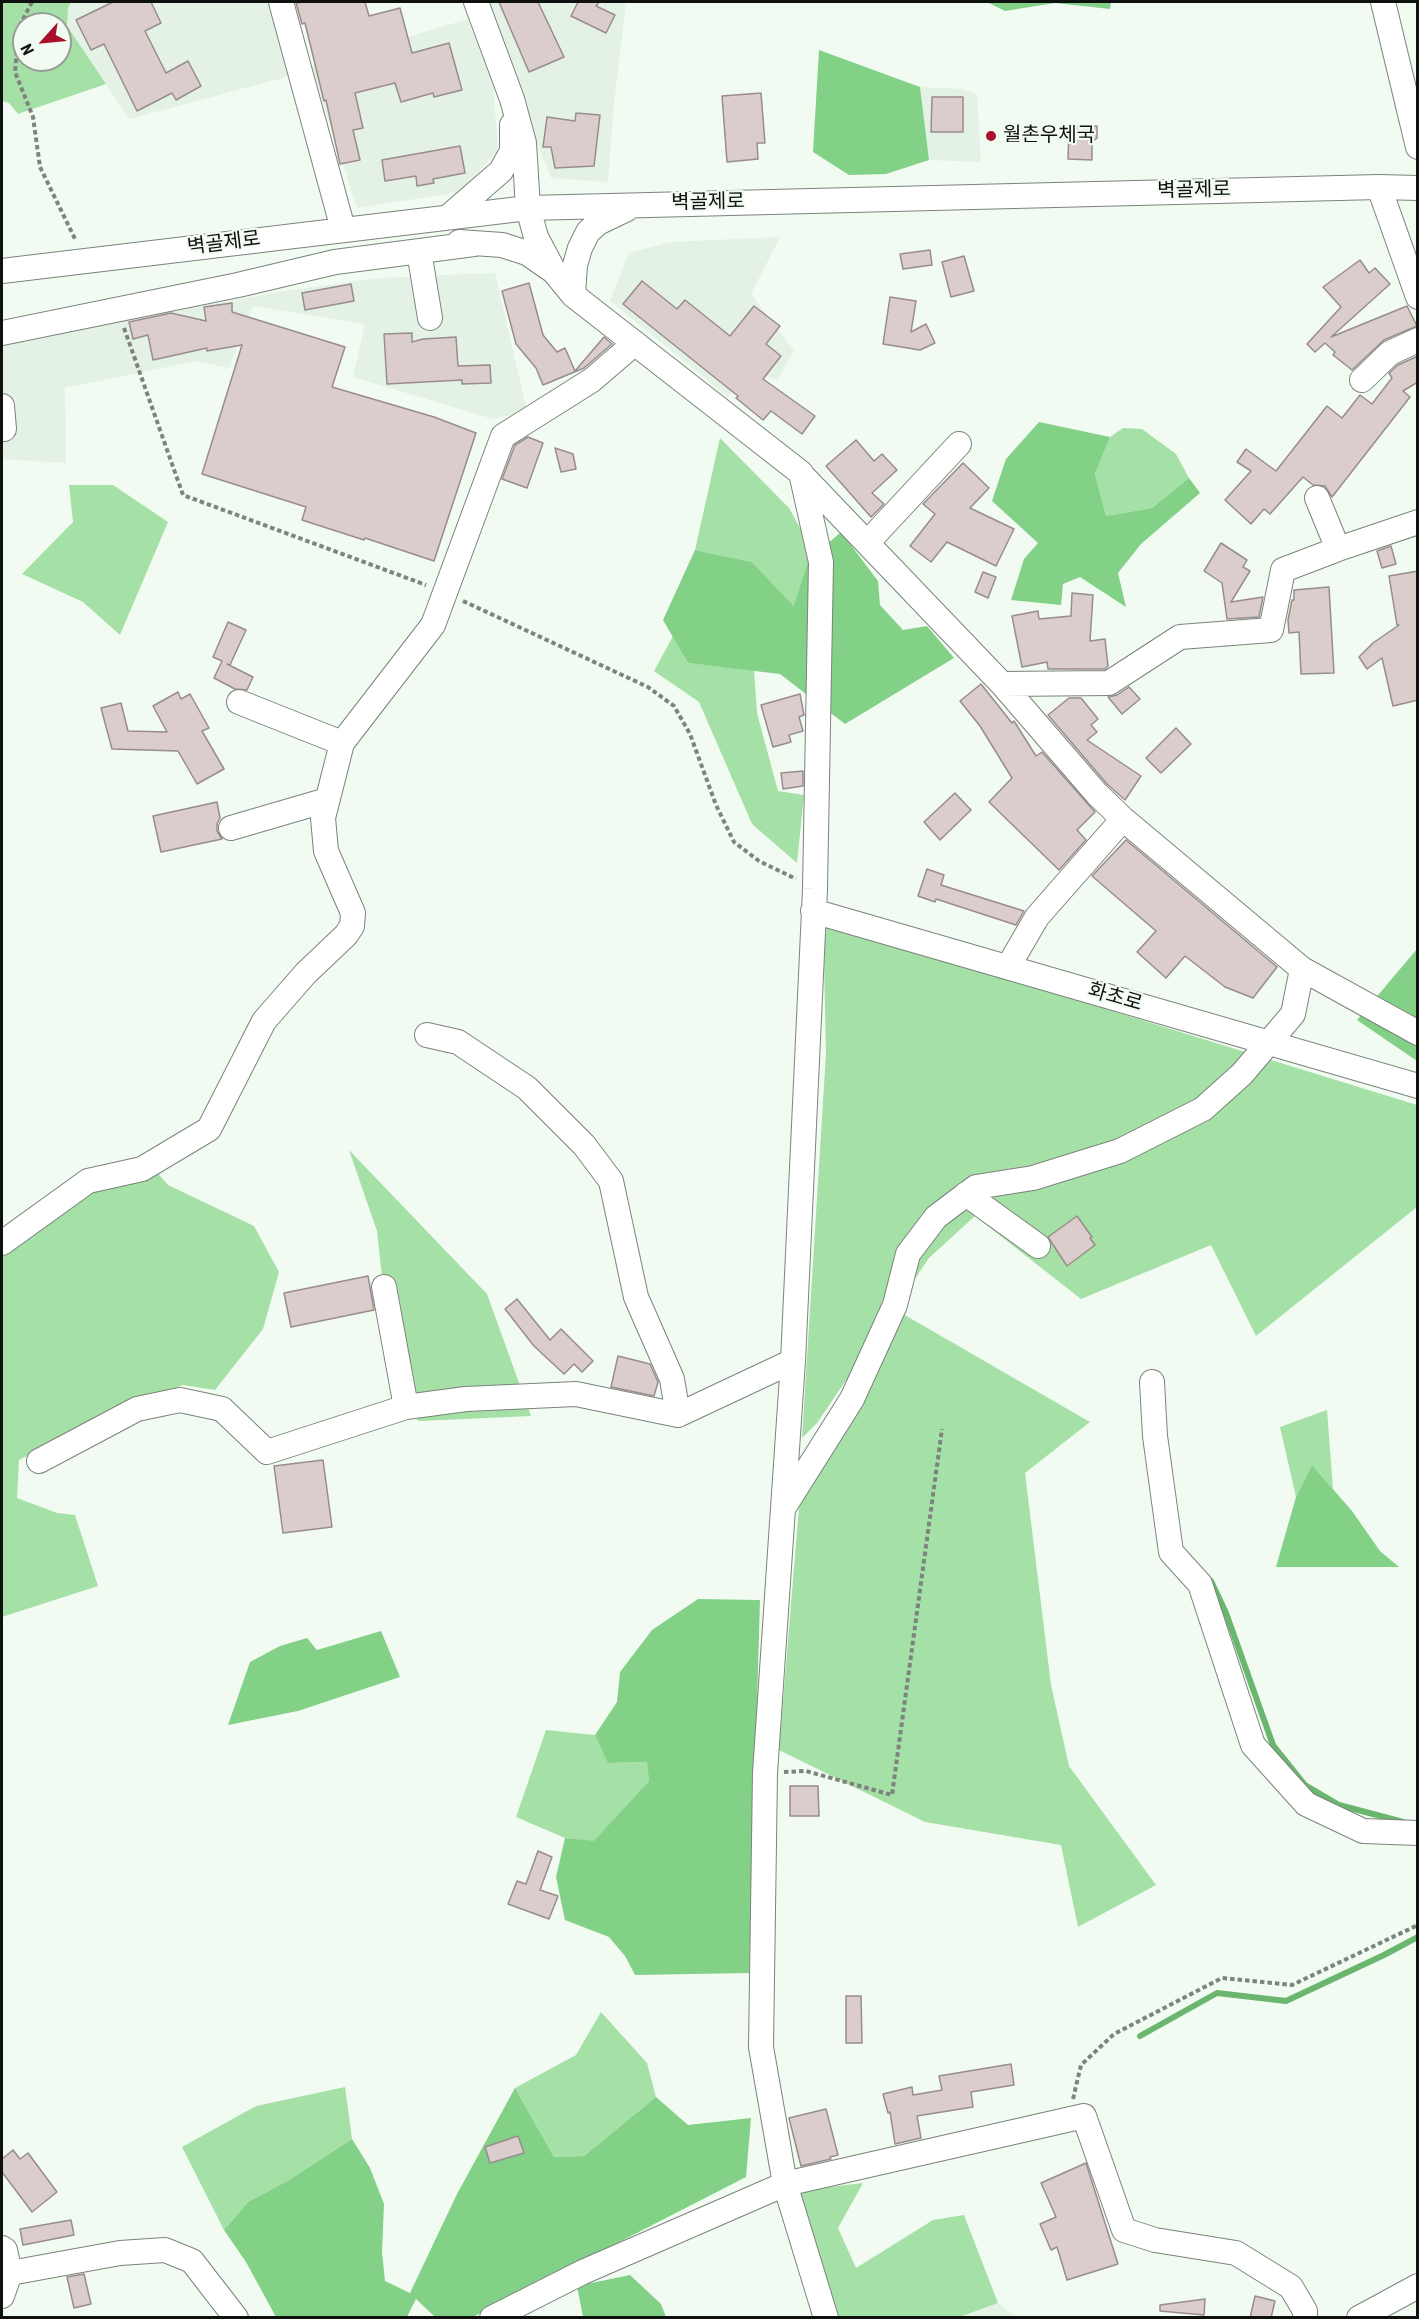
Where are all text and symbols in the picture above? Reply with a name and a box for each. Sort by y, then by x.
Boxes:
north arrow [12,12,72,72]
text: N [17,41,38,58]
place label: 월촌우체국 [1003,124,1095,148]
marker: 월촌우체국 [984,129,998,143]
street label: 벽골제로 [1157,178,1231,204]
street label: 벽골제로 [671,190,745,216]
street label: 벽골제로 [186,228,262,260]
street label: 화초로 [1085,979,1145,1017]

